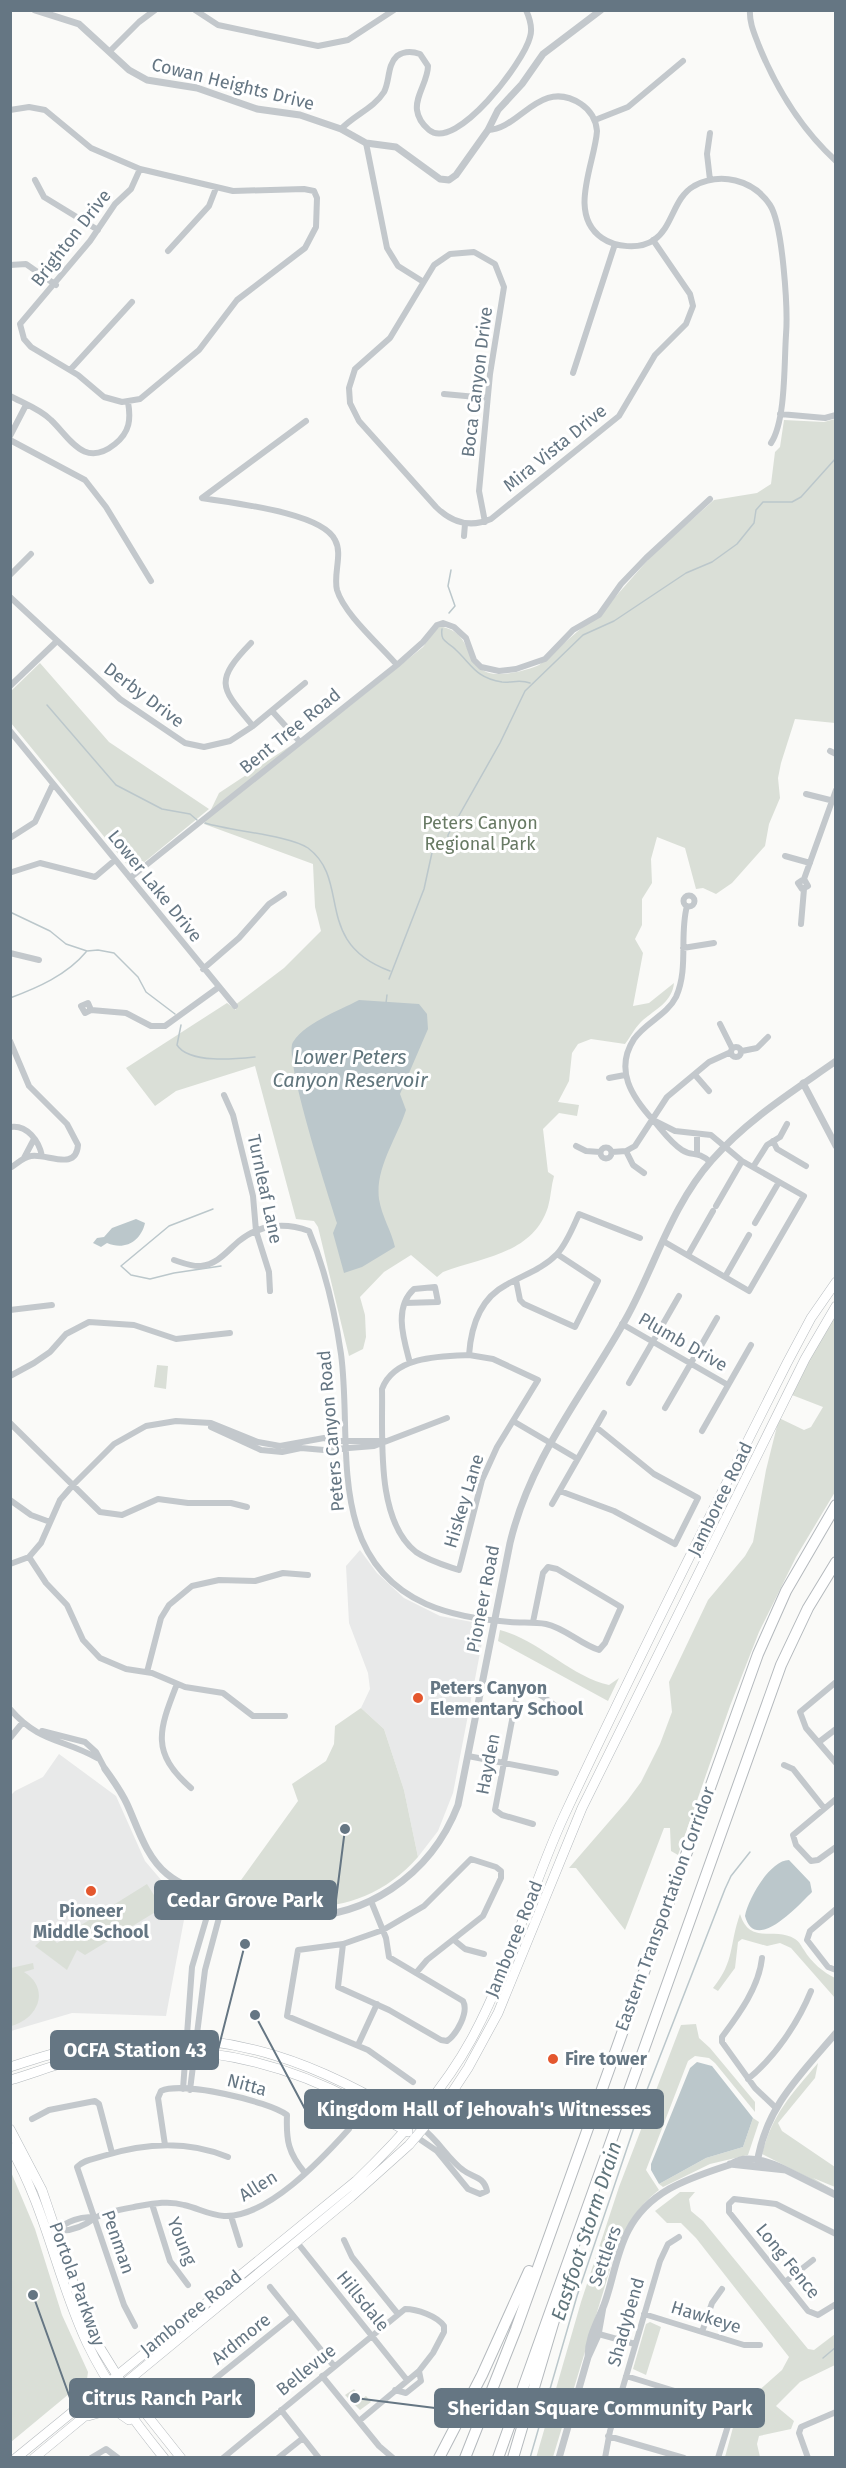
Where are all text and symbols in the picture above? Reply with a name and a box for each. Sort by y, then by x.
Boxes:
street label: Cowan Heights Drive [149,53,317,115]
street label: Brighton Drive [26,185,116,291]
street label: Boca Canyon Drive [457,306,497,458]
street label: Mira Vista Drive [499,400,611,496]
street label: Derby Drive [100,658,188,732]
street label: Bent Tree Road [235,684,345,778]
park label: Peters Canyon Regional Park [422,812,538,855]
street label: Lower Lake Drive [103,825,207,947]
water label: Lower Peters Canyon Reservoir [272,1045,429,1092]
street label: Turnleaf Lane [243,1132,287,1246]
street label: Plumb Drive [635,1308,731,1376]
street label: Peters Canyon Road [313,1349,349,1513]
street label: Jamboree Road [683,1438,757,1560]
street label: Hiskey Lane [439,1451,489,1551]
street label: Pioneer Road [462,1543,504,1655]
place label: Peters Canyon Elementary School [430,1677,584,1720]
marker: Peters Canyon Elementary School [411,1691,425,1705]
street label: Hayden [471,1732,505,1796]
street label: Eastern Transportation Corridor [610,1784,720,2034]
street label: Jamboree Road [481,1877,547,2001]
callout: Cedar Grove Park [155,1881,336,1919]
marker: Pioneer Middle School [84,1884,98,1898]
text: Cedar Grove Park [167,1888,324,1912]
place label: Pioneer Middle School [33,1900,150,1943]
callout: OCFA Station 43 [51,2031,218,2069]
text: OCFA Station 43 [63,2038,207,2062]
place label: Fire tower [565,2048,648,2070]
marker: Fire tower [546,2052,560,2066]
street label: Nitta [225,2069,269,2101]
callout: Kingdom Hall of Jehovah's Witnesses [305,2090,663,2128]
text: Kingdom Hall of Jehovah's Witnesses [317,2097,651,2121]
water label: Eastfoot Storm Drain [546,2138,626,2324]
street label: Allen [235,2166,281,2206]
street label: Penman [97,2207,139,2277]
street label: Young [162,2214,202,2269]
street label: Portola Parkway [44,2219,110,2349]
street label: Long Fence [751,2219,825,2303]
street label: Settlers [584,2223,626,2289]
street label: Jamboree Road [136,2265,246,2361]
street label: Hillsdale [332,2266,394,2336]
street label: Shadybend [603,2275,649,2369]
street label: Hawkeye [668,2296,744,2338]
street label: Ardmore [207,2309,275,2369]
street label: Bellevue [272,2339,340,2401]
callout: Citrus Ranch Park [70,2379,254,2417]
text: Citrus Ranch Park [82,2386,243,2410]
callout: Sheridan Square Community Park [435,2389,764,2427]
text: Sheridan Square Community Park [448,2396,753,2420]

